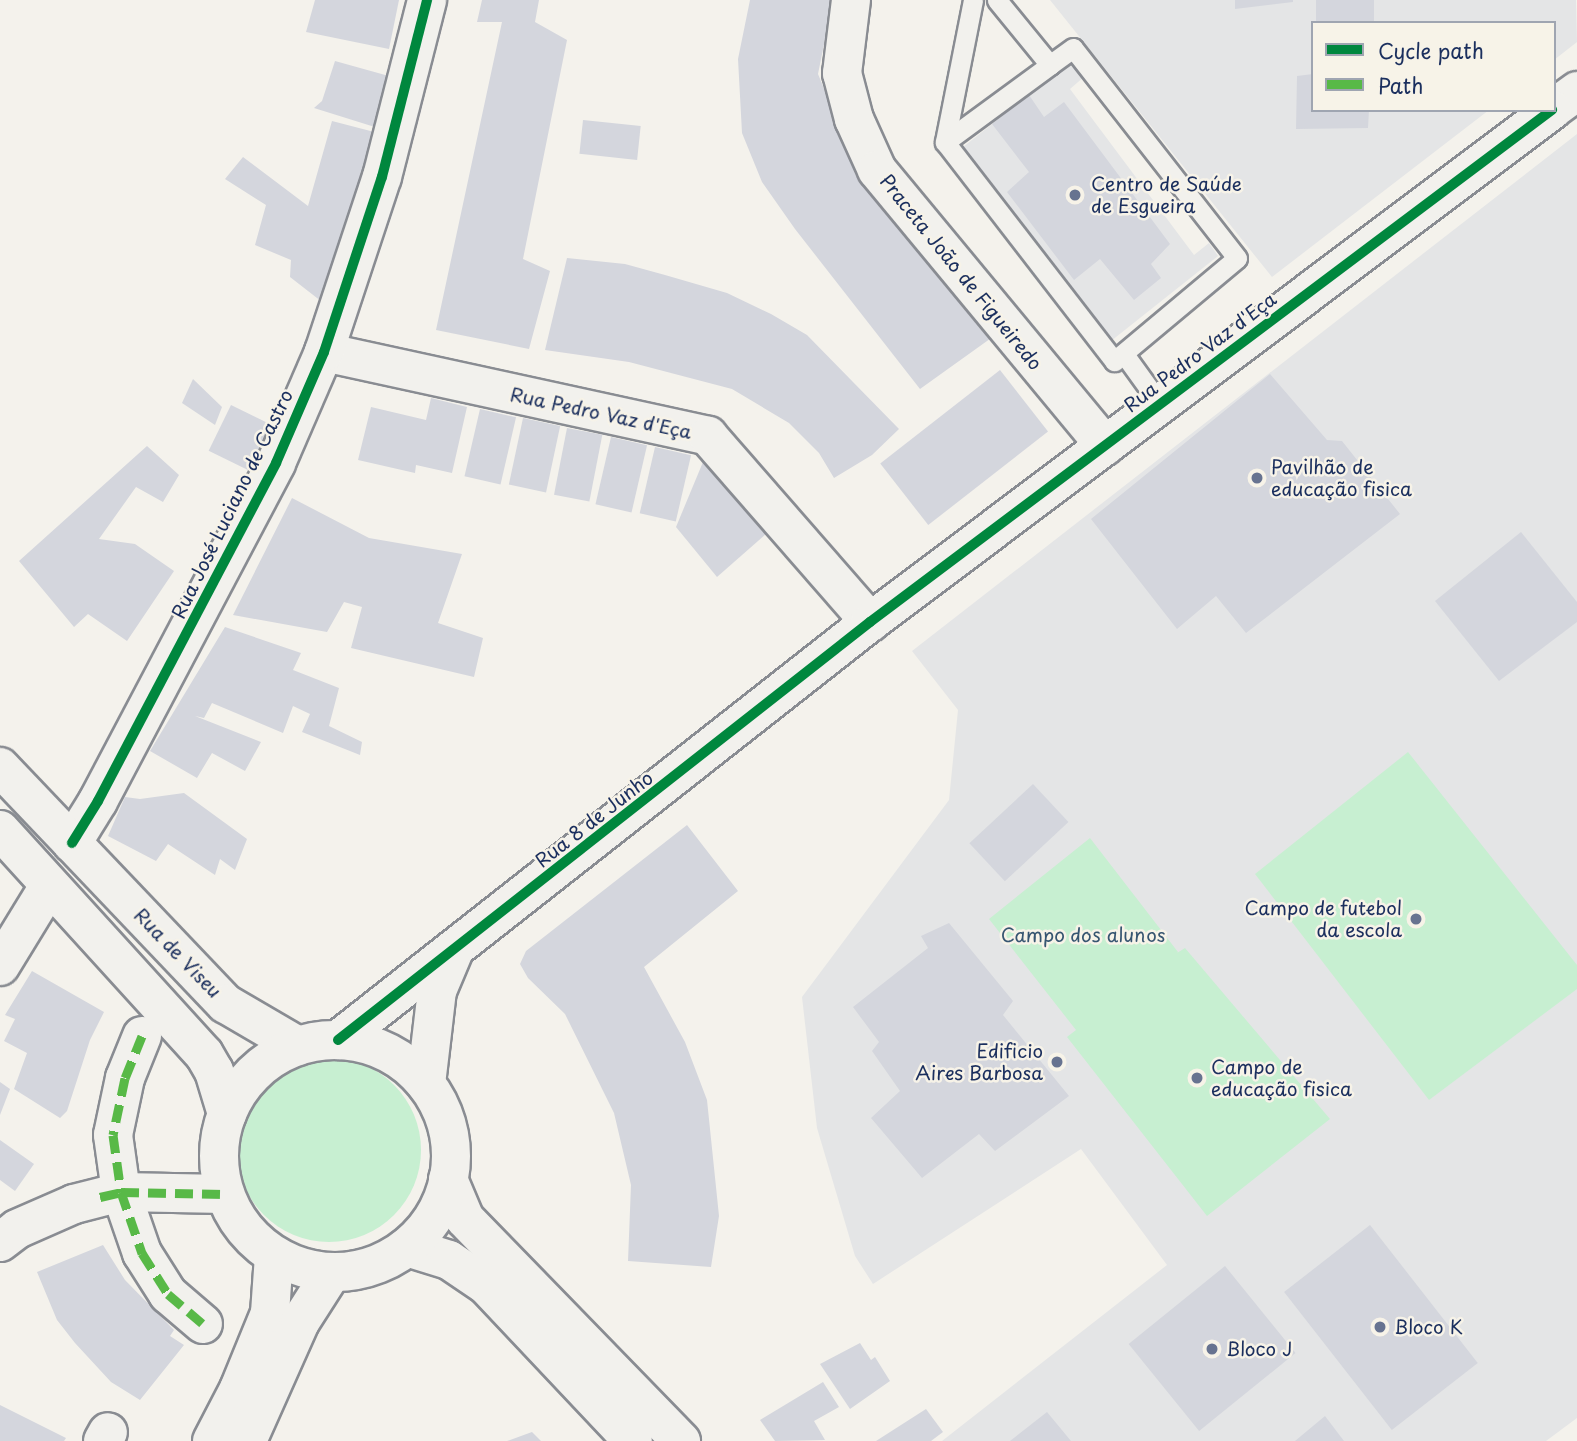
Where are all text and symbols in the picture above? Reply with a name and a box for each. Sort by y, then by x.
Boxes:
legend [1311,21,1556,112]
text: Cycle path [1378,34,1484,66]
text: Path [1378,69,1423,101]
street label: Praceta João de Figueiredo [875,169,1047,375]
place label: Centro de Saúde de Esgueira [1091,173,1244,217]
marker: Centro de Saúde de Esgueira [1065,185,1085,205]
street label: Rua Pedro Vaz d'Eça [1118,287,1282,417]
street label: Rua Pedro Vaz d'Eça [507,382,695,444]
street label: Rua José Luciano de Castro [166,385,298,623]
place label: Pavilhão de educação fisica [1271,456,1412,500]
marker: Pavilhão de educação fisica [1249,470,1265,486]
street label: Rua 8 de Junho [531,766,657,872]
place label: Campo de futebol da escola [1241,897,1402,941]
street label: Rua de Viseu [129,903,227,1003]
marker: Campo de futebol da escola [1408,911,1424,927]
park label: Campo dos alunos [1000,924,1166,946]
place label: Edificio Aires Barbosa [914,1040,1043,1084]
marker: Edificio Aires Barbosa [1049,1054,1065,1070]
place label: Campo de educação fisica [1211,1056,1352,1100]
marker: Campo de educação fisica [1189,1070,1205,1086]
place label: Bloco K [1394,1316,1463,1338]
marker: Bloco K [1372,1319,1388,1335]
place label: Bloco J [1226,1338,1294,1360]
marker: Bloco J [1204,1341,1220,1357]

